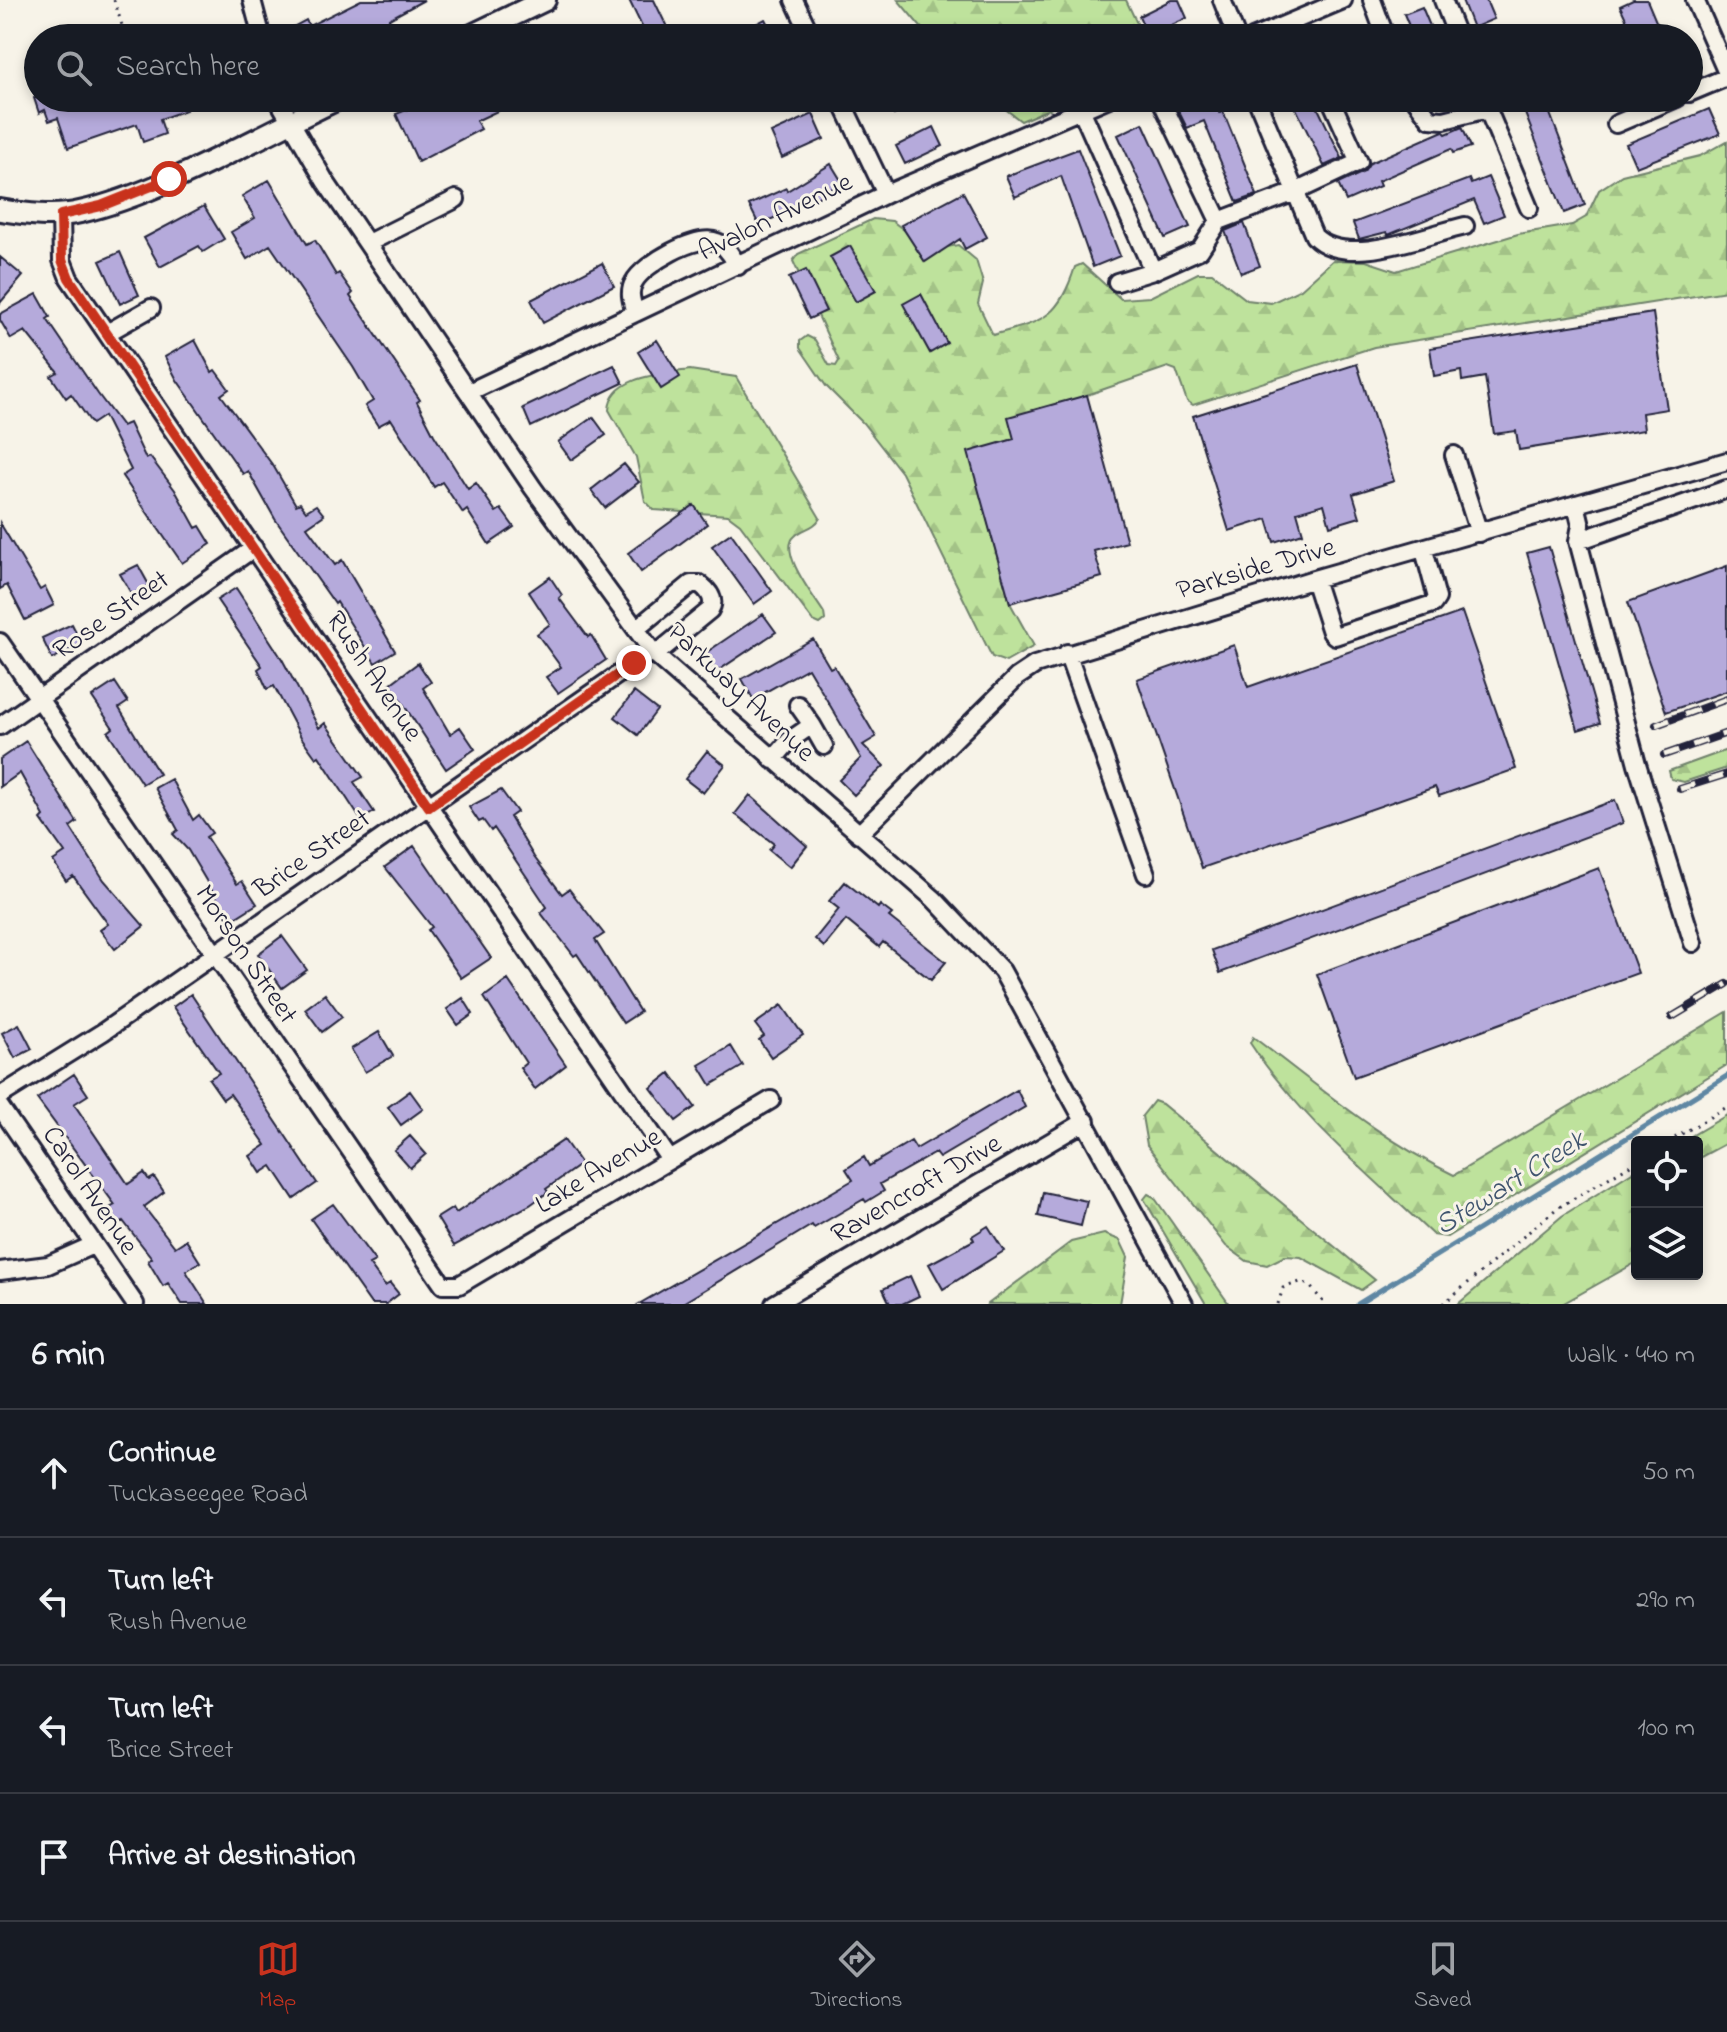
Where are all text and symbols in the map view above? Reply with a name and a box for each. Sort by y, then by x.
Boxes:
search box [24,24,1703,112]
icon: search [52,46,96,90]
text: Search here [116,46,260,90]
route start [151,161,187,197]
street label: Avalon Avenue [692,163,860,273]
street label: Parkside Drive [1172,528,1341,612]
street label: Rose Street [45,561,179,671]
street label: Rush Avenue [314,603,432,751]
street label: Parkway Avenue [656,613,824,773]
route end [616,645,652,681]
street label: Brice Street [245,799,380,911]
street label: Morson Street [183,877,307,1033]
street label: Carol Avenue [31,1118,148,1264]
street label: Lake Avenue [528,1118,670,1226]
water label: Stewart Creek [1427,1119,1597,1248]
street label: Ravencroft Drive [824,1124,1010,1256]
map controls [1631,1136,1703,1280]
button: locate [1631,1136,1703,1208]
button: layers [1631,1208,1703,1280]
text: 6 min [32,1331,105,1381]
text: Walk · 440 m [1567,1337,1695,1375]
text: Continue [108,1432,216,1476]
icon: ahead [32,1451,76,1495]
text: 50 m [1642,1454,1695,1492]
text: Tuckaseegee Road [108,1476,308,1514]
text: Turn left [108,1560,213,1604]
icon: left [32,1579,76,1623]
text: 290 m [1636,1582,1695,1620]
text: Rush Avenue [108,1604,247,1642]
text: Turn left [108,1688,213,1732]
icon: left [32,1707,76,1751]
text: 100 m [1638,1710,1695,1748]
text: Brice Street [108,1732,233,1770]
icon: arrive [32,1835,76,1879]
text: Arrive at destination [108,1835,356,1879]
tab: Map [256,1937,300,2017]
tab: Directions [811,1937,903,2017]
tab: Saved [1414,1937,1471,2017]

